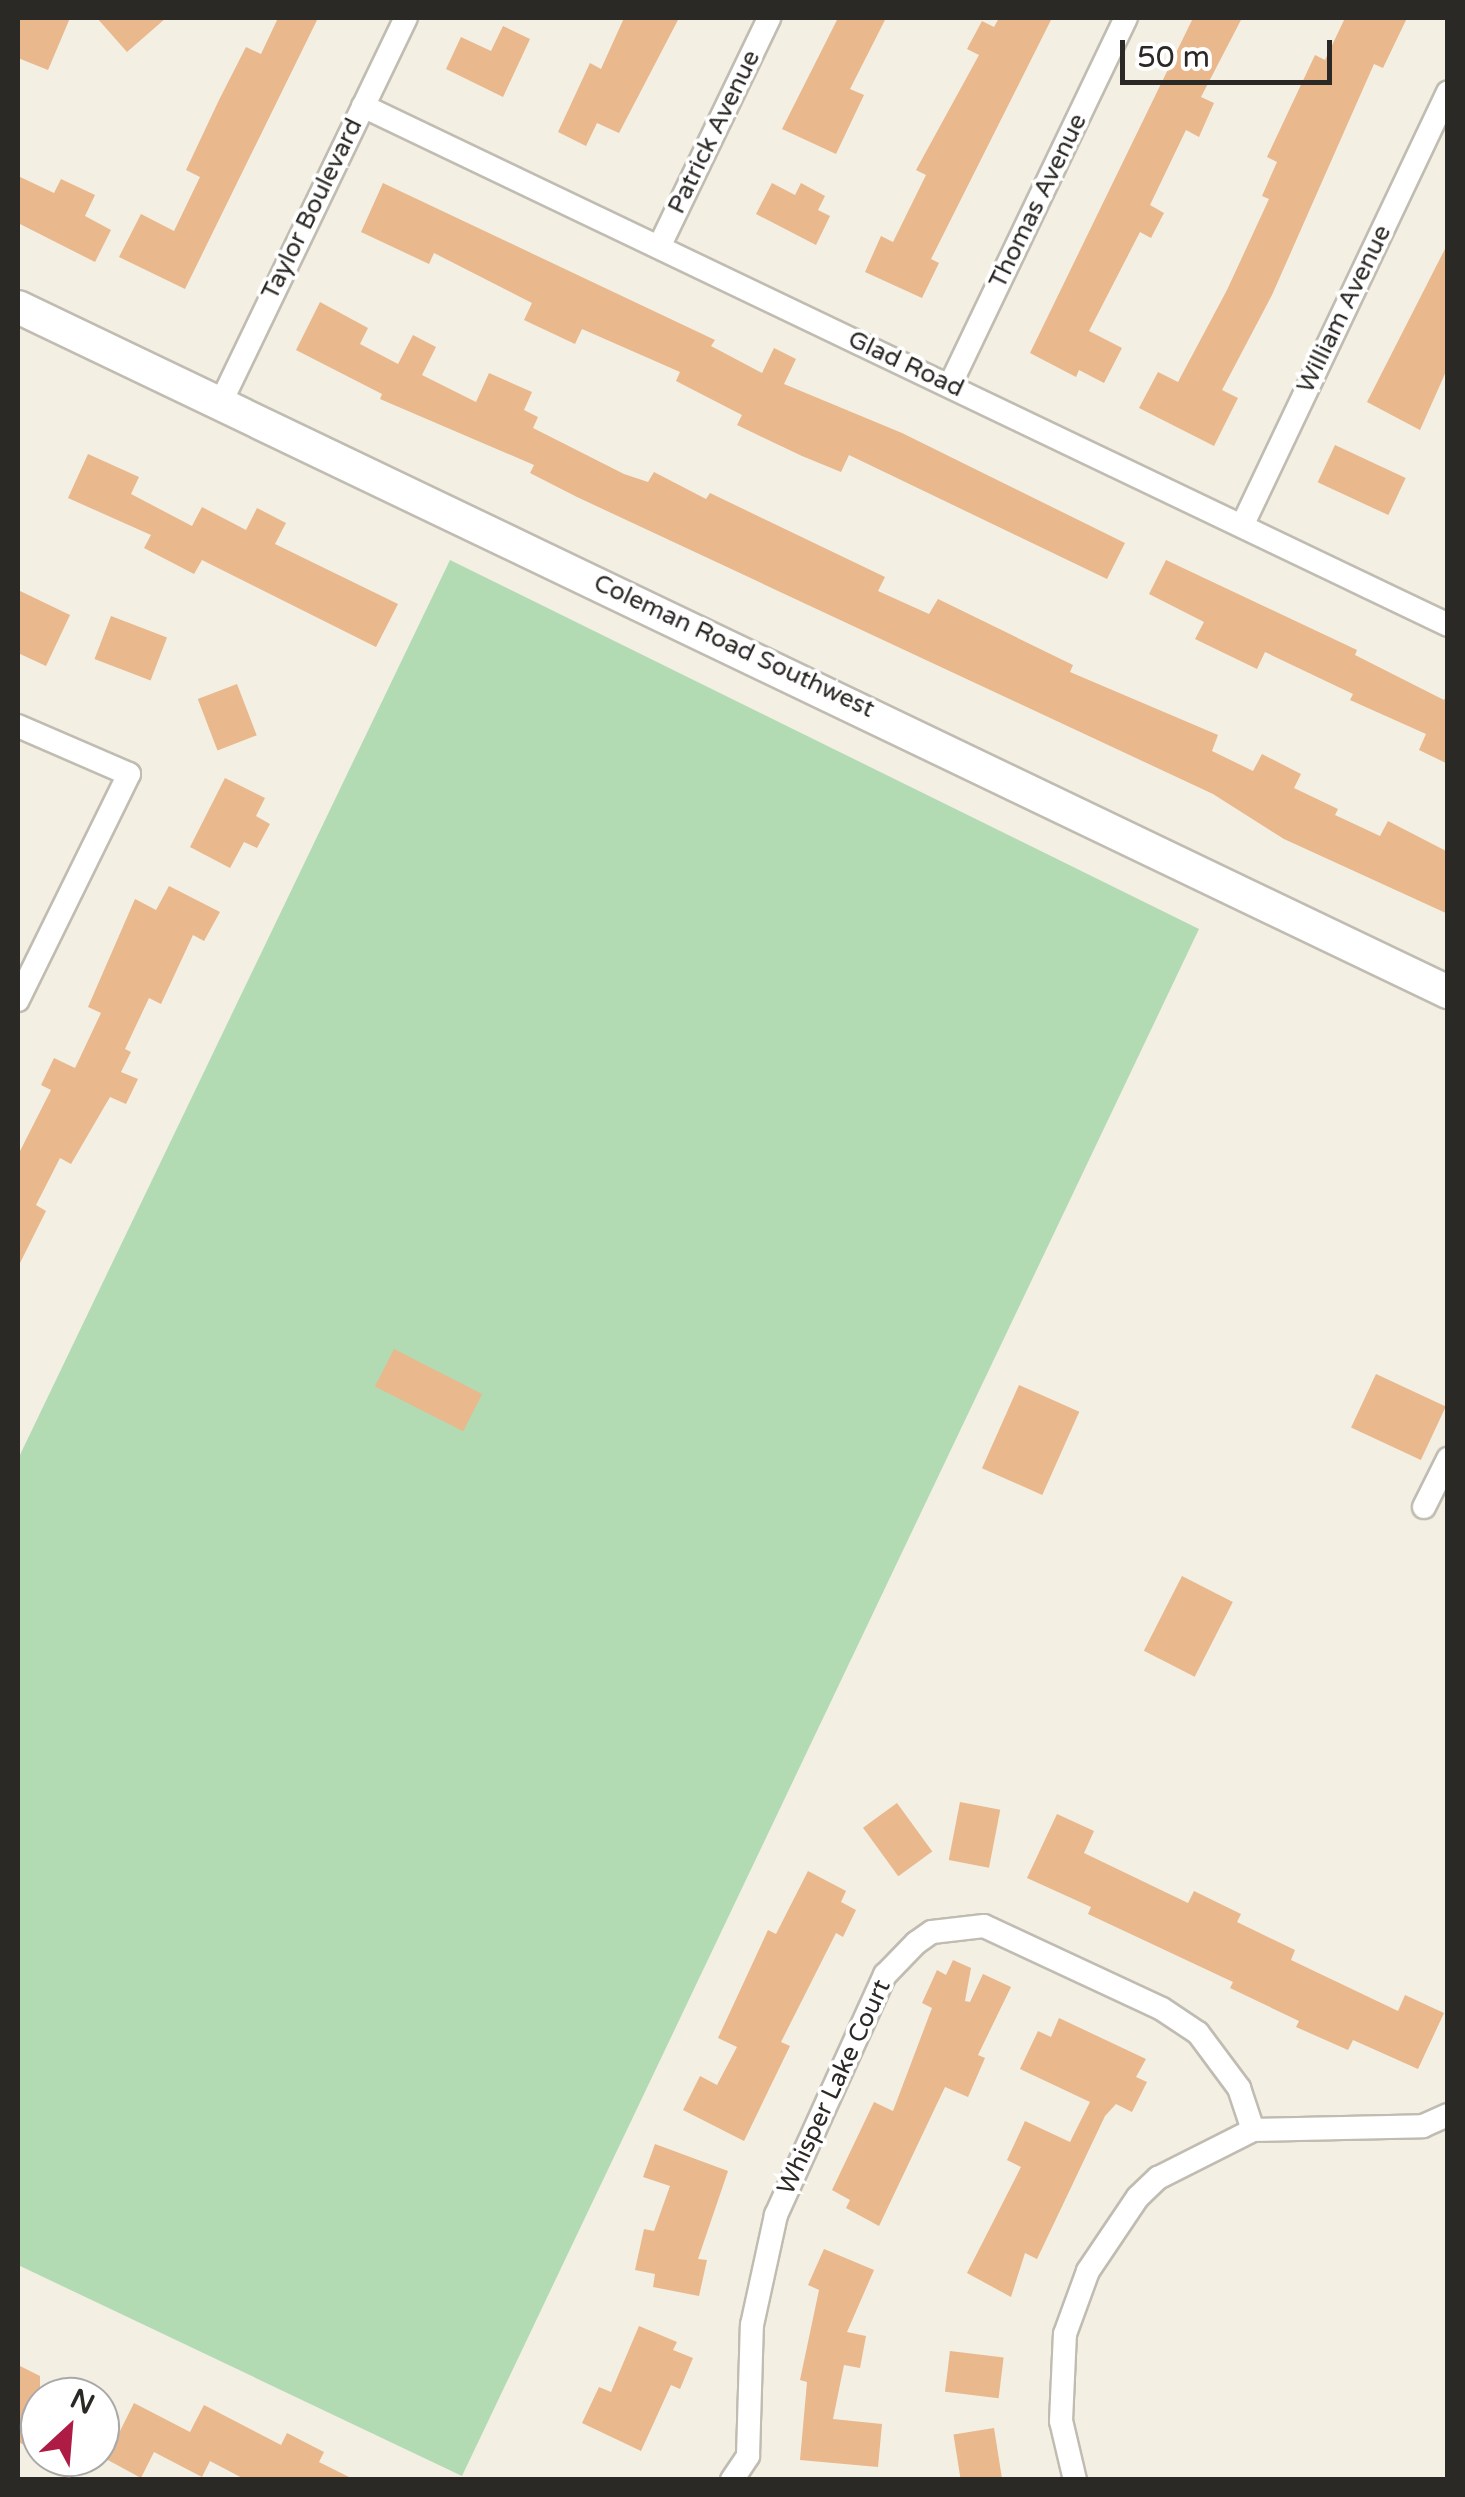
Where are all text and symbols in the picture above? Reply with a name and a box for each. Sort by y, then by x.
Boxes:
scale bar [1125,20,1338,82]
text: 50 m [1137,39,1210,76]
street label: Patrick Avenue [661,45,767,219]
street label: Thomas Avenue [983,109,1093,293]
street label: Taylor Boulevard [255,113,369,305]
street label: William Avenue [1290,220,1398,398]
street label: Glad Road [843,324,969,404]
street label: Coleman Road Southwest [589,568,879,724]
street label: Whisper Lake Court [771,1975,897,2199]
north arrow [20,2377,120,2477]
text: N [65,2382,100,2422]

